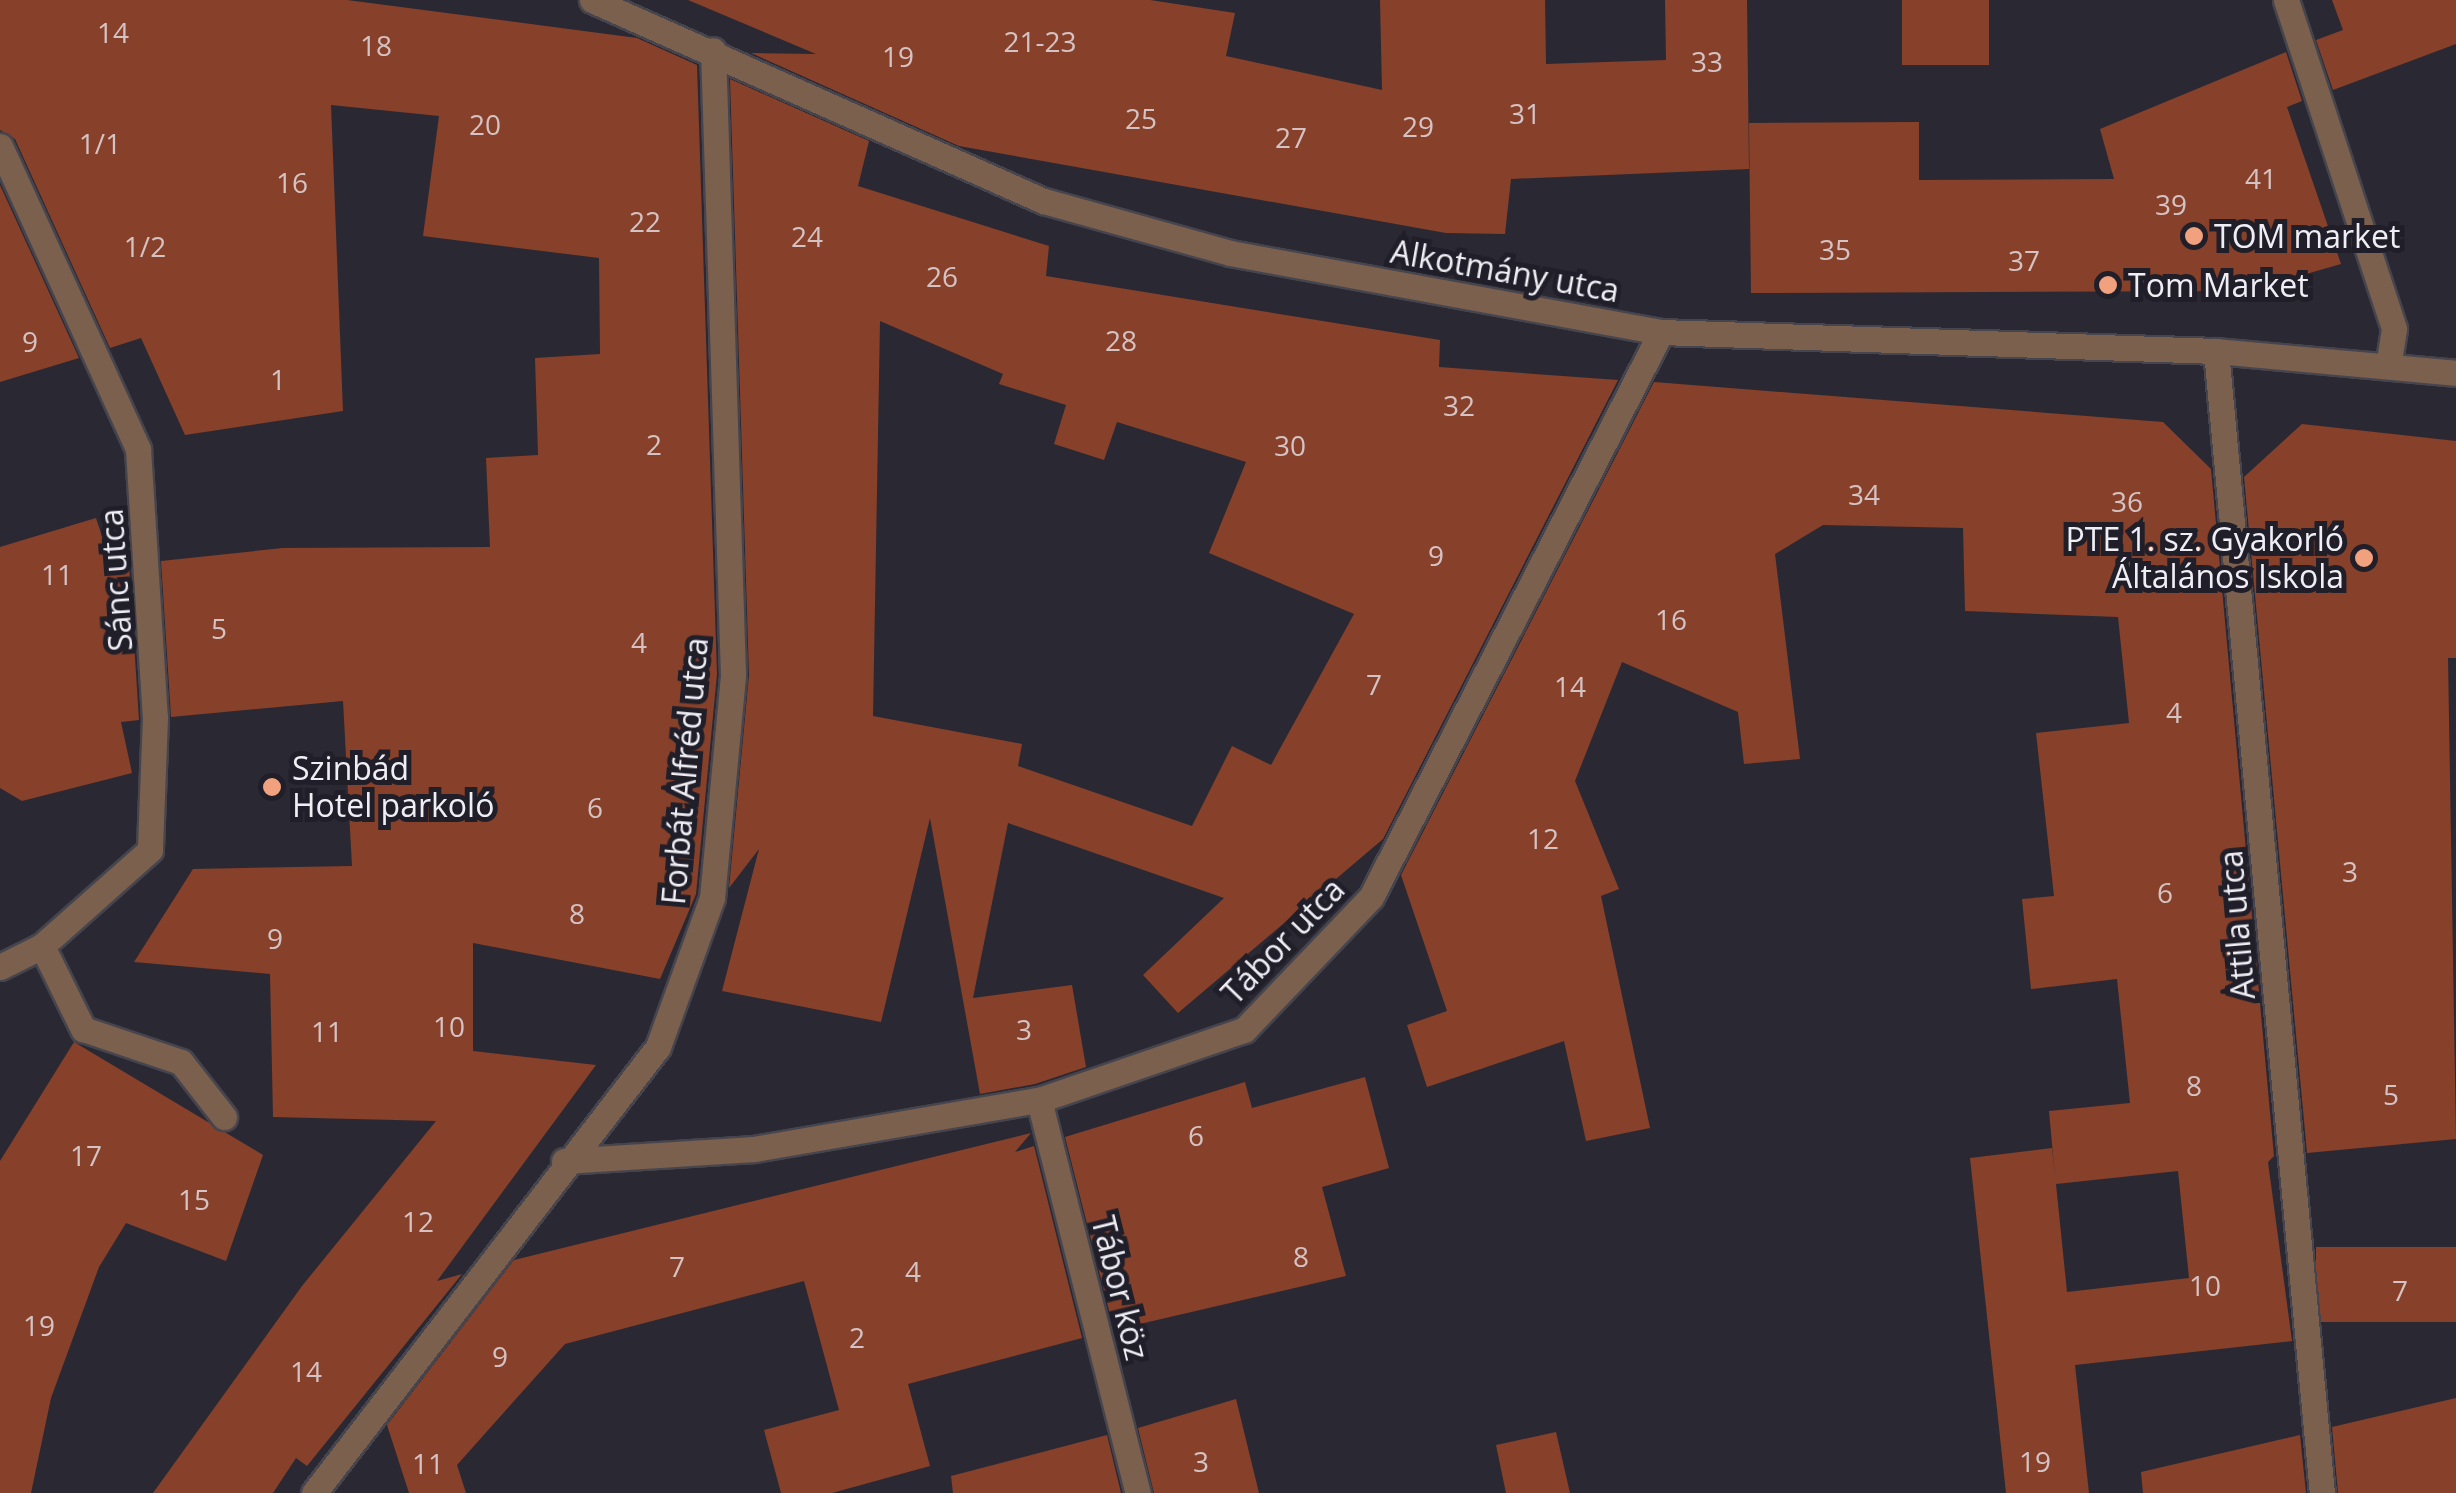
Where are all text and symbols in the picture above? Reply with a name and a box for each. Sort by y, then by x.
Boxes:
house number: 14 [97,15,129,49]
house number: 21-23 [1003,24,1077,58]
house number: 18 [360,28,392,62]
house number: 19 [882,39,914,73]
house number: 33 [1691,44,1723,78]
house number: 31 [1509,96,1541,130]
house number: 25 [1125,101,1157,135]
house number: 20 [469,107,501,141]
house number: 29 [1402,109,1434,143]
house number: 27 [1275,120,1307,154]
house number: 1/1 [79,126,121,160]
house number: 41 [2245,161,2277,195]
house number: 16 [276,165,308,199]
house number: 39 [2155,187,2187,221]
house number: 22 [629,204,661,238]
place label: TOM market [2214,217,2400,255]
house number: 24 [791,219,823,253]
marker: TOM market [2183,225,2205,247]
house number: 1/2 [124,229,166,263]
street label: Alkotmány utca [1388,232,1622,310]
house number: 35 [1819,232,1851,266]
house number: 37 [2008,243,2040,277]
house number: 26 [926,259,958,293]
place label: Tom Market [2128,266,2309,304]
marker: Tom Market [2097,274,2119,296]
house number: 28 [1105,323,1137,357]
house number: 9 [22,324,38,358]
house number: 1 [270,362,286,396]
house number: 32 [1443,388,1475,422]
house number: 2 [646,427,662,461]
house number: 30 [1274,428,1306,462]
house number: 34 [1848,477,1880,511]
house number: 36 [2111,484,2143,518]
street label: Sánc utca [92,507,140,653]
place label: PTE 1. sz. Gyakorló Általános Iskola [2066,521,2344,596]
house number: 9 [1428,538,1444,572]
marker: PTE 1. sz. Gyakorló Általános Iskola [2353,547,2375,569]
house number: 11 [41,557,73,591]
house number: 16 [1655,602,1687,636]
house number: 5 [211,611,227,645]
house number: 4 [631,625,647,659]
street label: Forbát Alfréd utca [654,636,716,906]
house number: 7 [1366,667,1382,701]
house number: 14 [1554,669,1586,703]
house number: 4 [2166,695,2182,729]
place label: Szinbád Hotel parkoló [292,750,494,825]
marker: Szinbád Hotel parkoló [261,776,283,798]
house number: 6 [587,790,603,824]
house number: 12 [1527,821,1559,855]
street label: Attila utca [2211,849,2263,1001]
house number: 3 [2342,854,2358,888]
street label: Tábor utca [1214,870,1352,1012]
house number: 6 [2157,875,2173,909]
house number: 8 [569,896,585,930]
house number: 9 [267,921,283,955]
house number: 10 [433,1009,465,1043]
house number: 3 [1016,1012,1032,1046]
house number: 11 [311,1014,343,1048]
house number: 8 [2186,1068,2202,1102]
house number: 5 [2383,1077,2399,1111]
house number: 6 [1188,1118,1204,1152]
house number: 17 [70,1138,102,1172]
house number: 15 [178,1182,210,1216]
house number: 12 [402,1204,434,1238]
street label: Tábor köz [1084,1212,1156,1364]
house number: 8 [1293,1239,1309,1273]
house number: 7 [669,1249,685,1283]
house number: 4 [905,1254,921,1288]
house number: 10 [2189,1268,2221,1302]
house number: 7 [2392,1273,2408,1307]
house number: 19 [23,1308,55,1342]
house number: 2 [849,1320,865,1354]
house number: 9 [492,1339,508,1373]
house number: 14 [290,1354,322,1388]
house number: 3 [1193,1444,1209,1478]
house number: 19 [2019,1444,2051,1478]
house number: 11 [412,1446,444,1480]

